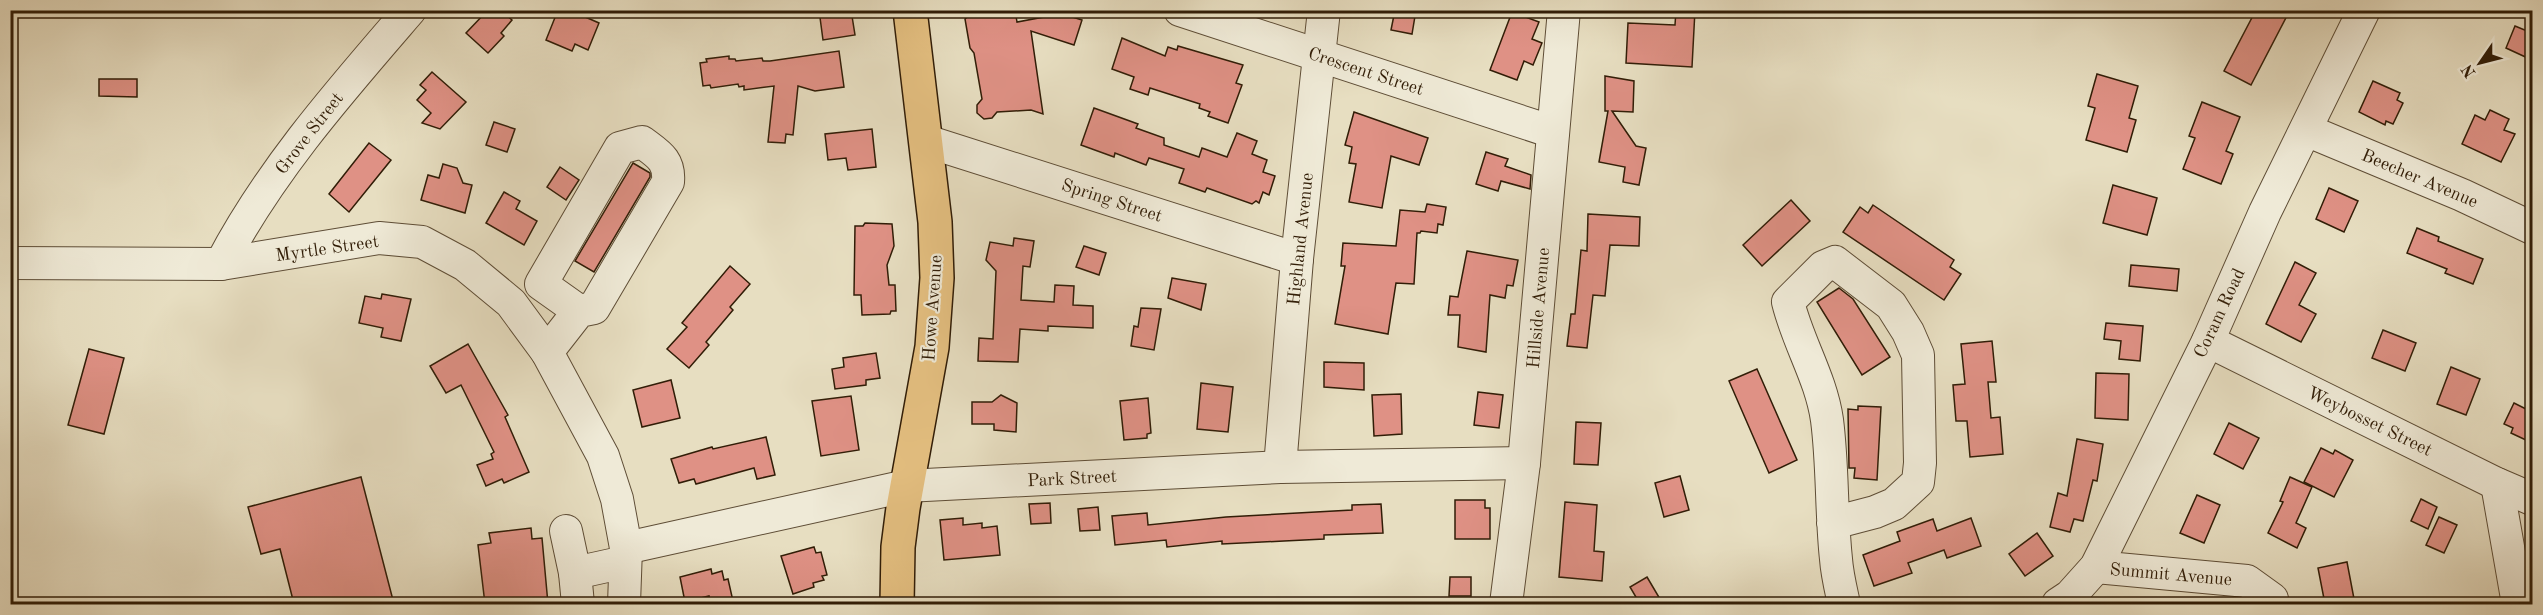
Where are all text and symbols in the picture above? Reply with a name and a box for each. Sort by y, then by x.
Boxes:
north arrow [2450,33,2510,93]
street label: Crescent Street [1306,45,1426,99]
text: N [2459,60,2479,80]
street label: Grove Street [272,89,347,178]
street label: Beecher Avenue [2359,146,2480,212]
street label: Highland Avenue [1285,172,1317,306]
street label: Spring Street [1059,176,1164,226]
street label: Myrtle Street [274,233,380,265]
street label: Hillside Avenue [1525,247,1553,369]
street label: Howe Avenue [920,254,946,362]
street label: Coram Road [2191,266,2248,361]
street label: Weybosset Street [2304,384,2435,460]
street label: Park Street [1027,468,1117,490]
street label: Summit Avenue [2109,561,2233,589]

